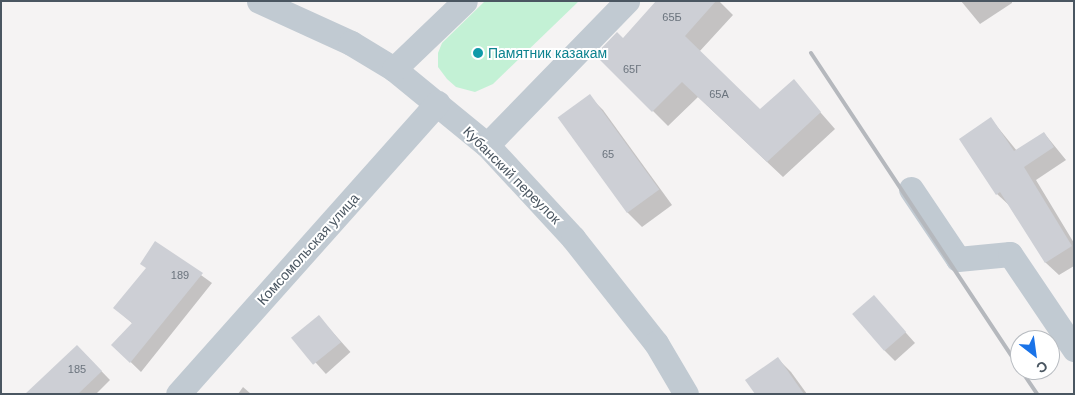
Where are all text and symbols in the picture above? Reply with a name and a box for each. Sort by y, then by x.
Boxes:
house number: 65Б [662,10,682,24]
place label: Памятник казакам [488,45,607,61]
marker: Памятник казакам [472,47,484,59]
house number: 65Г [623,62,641,76]
house number: 65А [709,87,729,101]
street label: Кубанский переулок [460,123,564,227]
house number: 65 [602,147,614,161]
street label: Комсомольская улица [253,190,363,308]
house number: 189 [171,268,189,282]
north arrow [1010,330,1060,380]
text: С [1034,358,1050,377]
house number: 185 [68,362,86,376]

